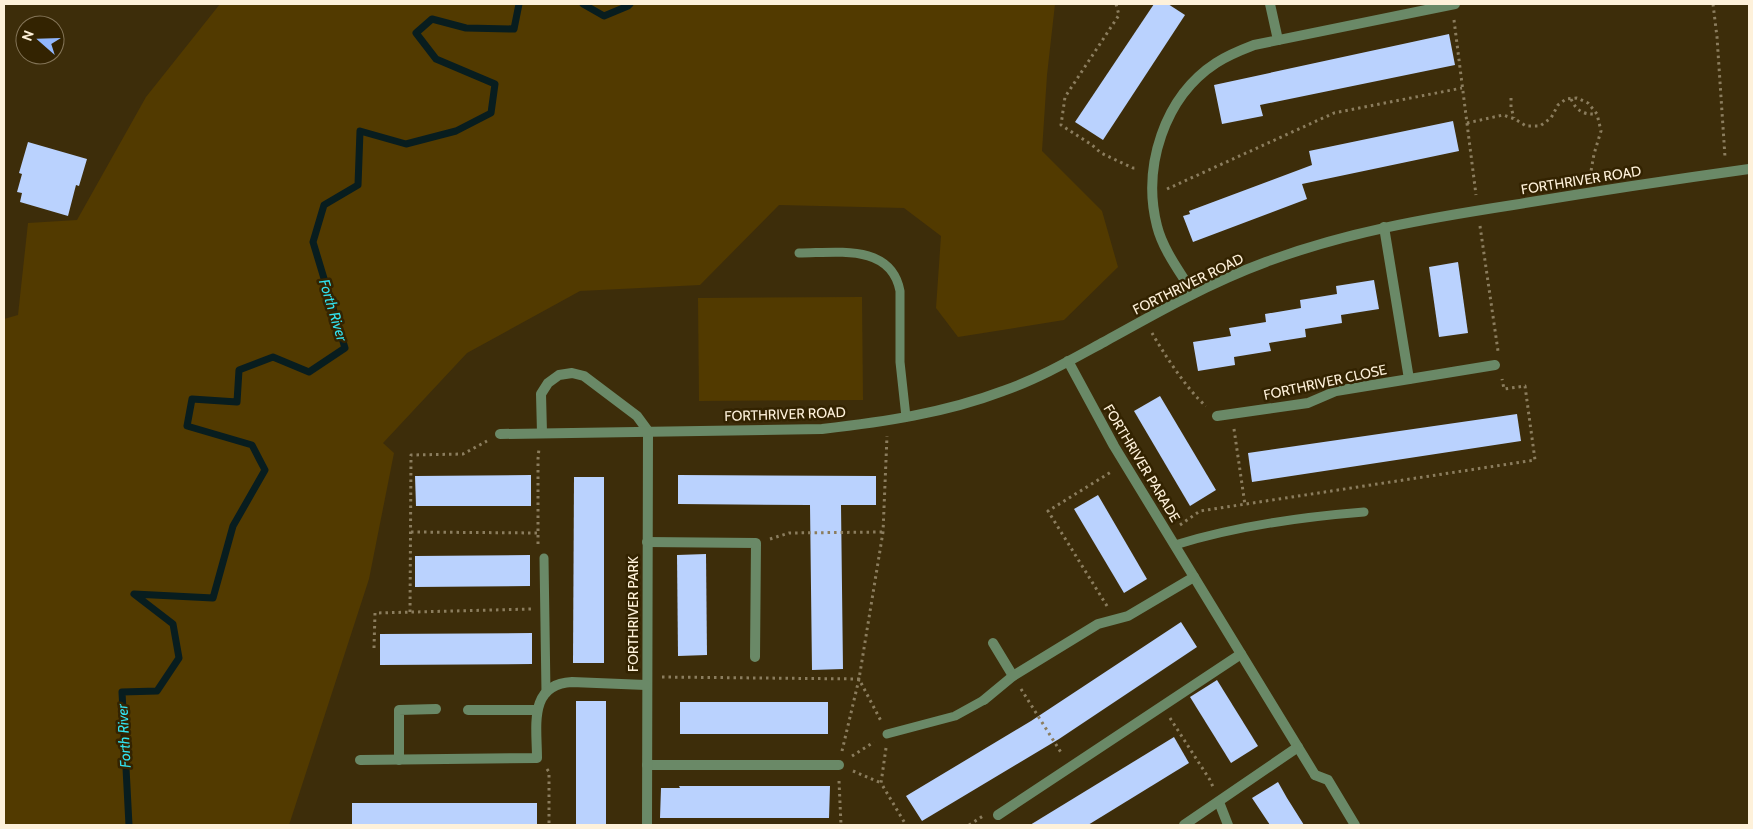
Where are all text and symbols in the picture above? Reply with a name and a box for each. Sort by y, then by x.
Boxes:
north arrow [15,15,65,65]
text: N [18,28,38,43]
street label: FORTHRIVER ROAD [1520,162,1642,198]
street label: FORTHRIVER ROAD [1130,249,1246,319]
water label: Forth River [315,277,351,345]
street label: FORTHRIVER CLOSE [1262,360,1388,404]
street label: FORTHRIVER PARADE [1100,401,1184,526]
street label: FORTHRIVER ROAD [724,403,846,425]
street label: FORTHRIVER PARK [624,556,642,672]
water label: Forth River [113,702,135,768]

